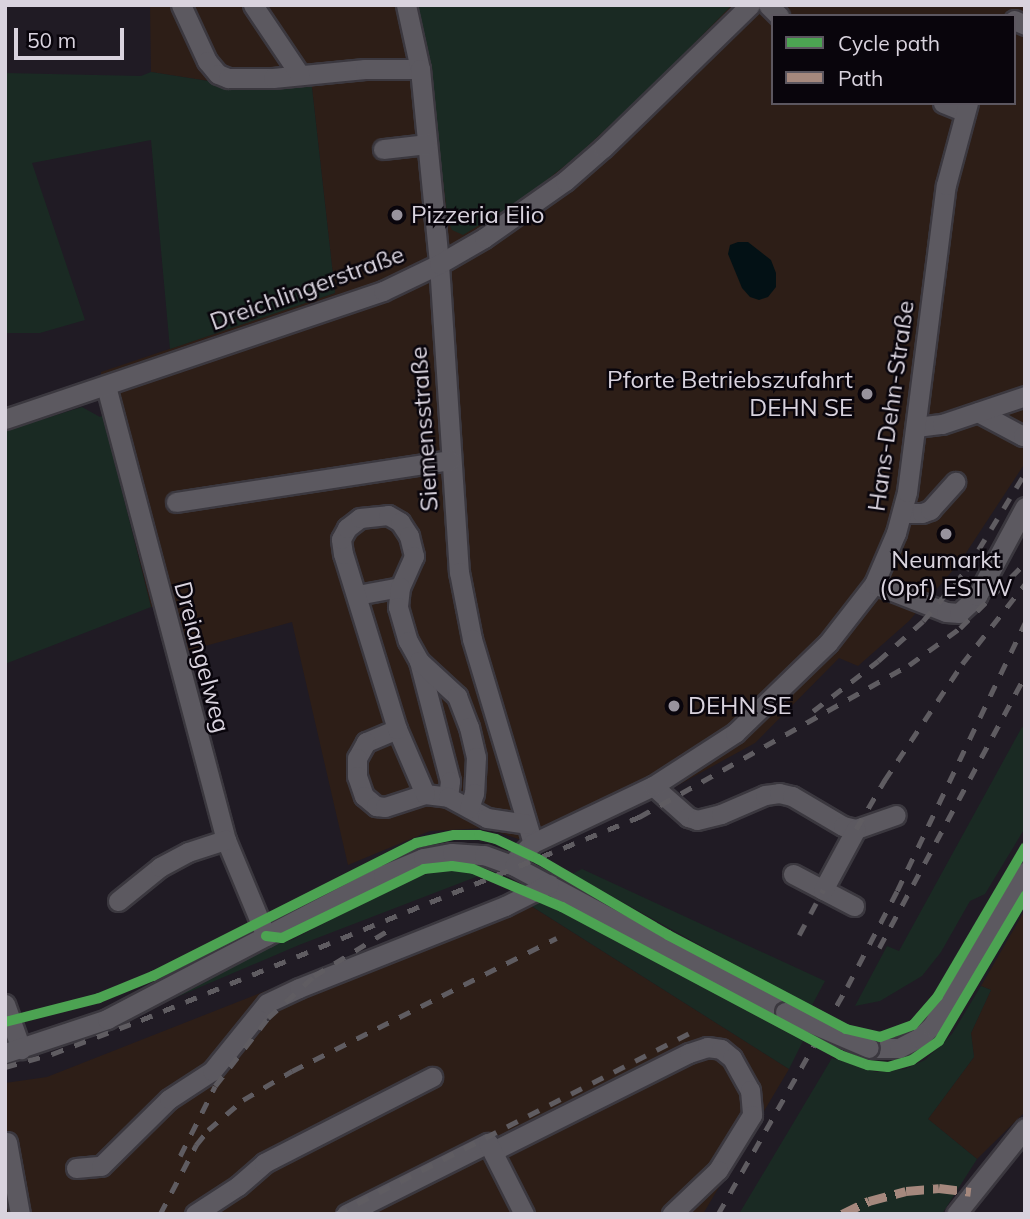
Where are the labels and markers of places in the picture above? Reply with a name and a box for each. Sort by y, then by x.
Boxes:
place label: Pizzeria Elio [411,201,544,229]
marker: Pizzeria Elio [389,207,405,223]
place label: Pforte Betriebszufahrt DEHN SE [607,366,853,422]
marker: Pforte Betriebszufahrt DEHN SE [859,386,875,402]
marker: Neumarkt (Opf) ESTW [938,526,954,542]
place label: Neumarkt (Opf) ESTW [879,546,1013,602]
place label: DEHN SE [688,692,792,720]
marker: DEHN SE [666,698,682,714]

